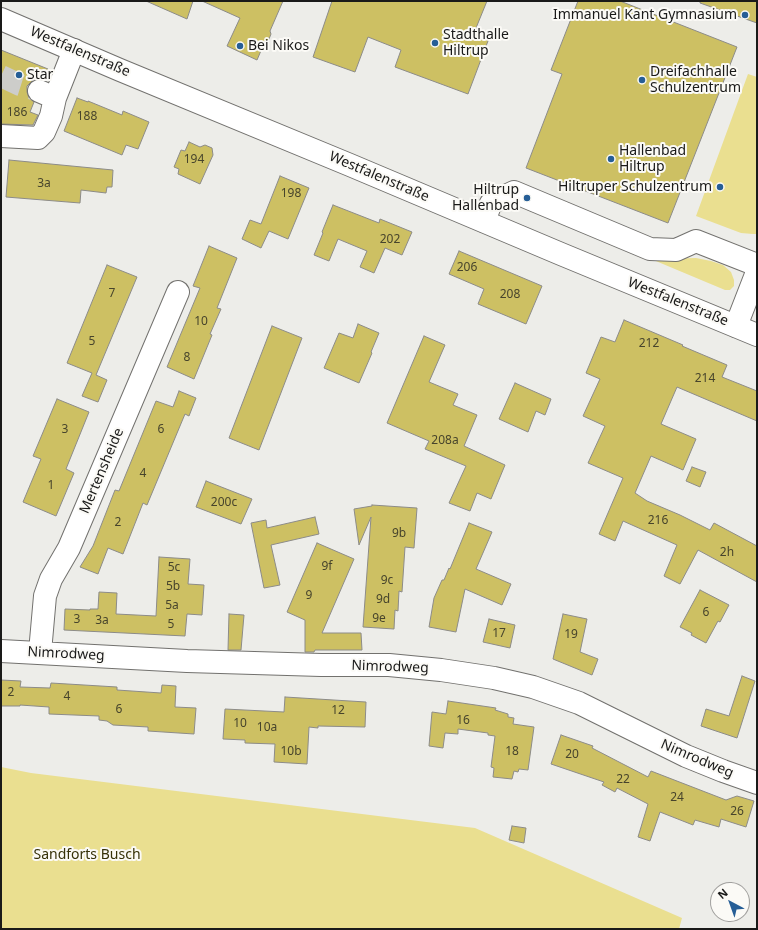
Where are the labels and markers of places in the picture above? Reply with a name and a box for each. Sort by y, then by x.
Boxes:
place label: Immanuel Kant Gymnasium [553,7,737,23]
marker: Immanuel Kant Gymnasium [740,10,750,20]
place label: Stadthalle Hiltrup [443,27,509,60]
place label: Bei Nikos [248,38,309,54]
marker: Stadthalle Hiltrup [430,38,440,48]
marker: Bei Nikos [235,41,245,51]
place label: Dreifachhalle Schulzentrum [650,64,741,96]
place label: Star [27,67,53,83]
marker: Star [14,70,24,80]
marker: Dreifachhalle Schulzentrum [637,75,647,85]
place label: Hallenbad Hiltrup [619,143,686,176]
marker: Hallenbad Hiltrup [606,154,616,164]
place label: Hiltruper Schulzentrum [558,179,712,195]
place label: Hiltrup Hallenbad [452,182,519,214]
marker: Hiltruper Schulzentrum [715,182,725,192]
marker: Hiltrup Hallenbad [522,193,532,203]

